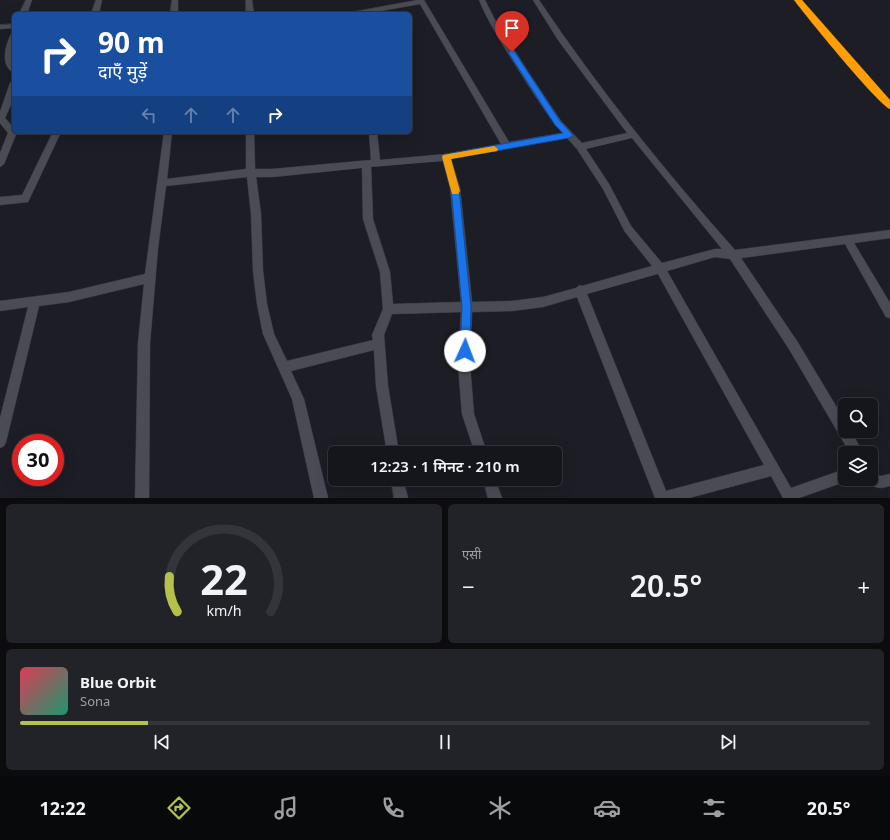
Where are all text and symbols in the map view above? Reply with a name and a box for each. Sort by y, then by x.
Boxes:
pin [495,11,529,52]
icon: arrive [501,17,523,39]
text: 90 m [98,23,165,61]
icon: right [32,28,84,80]
text: दाएँ मुड़ें [98,59,147,83]
icon: left [138,104,160,126]
icon: ahead [180,104,202,126]
icon: ahead [222,104,244,126]
icon: right [264,104,286,126]
position arrow [444,330,486,372]
map controls [838,398,878,486]
button: search [838,398,878,438]
speed limit sign: 30 [12,434,64,486]
button: layers [838,446,878,486]
text: 12:23 · 1 मिनट · 210 m [370,456,520,476]
text: एसी [462,545,481,563]
text: 22 [200,550,248,606]
text: 20.5° [630,565,702,606]
text: − [462,571,475,601]
text: + [857,571,870,601]
text: km/h [206,600,242,619]
text: Blue Orbit [80,672,156,692]
text: Sona [80,692,110,710]
icon: previous [151,731,173,753]
icon: pause [434,731,456,753]
icon: next [717,731,739,753]
icon: directions [165,794,193,822]
icon: music [272,794,300,822]
icon: phone [379,794,407,822]
icon: climate [486,794,514,822]
icon: car [593,794,621,822]
icon: filters [700,794,728,822]
text: 12:22 [40,796,86,820]
text: 20.5° [807,796,850,820]

